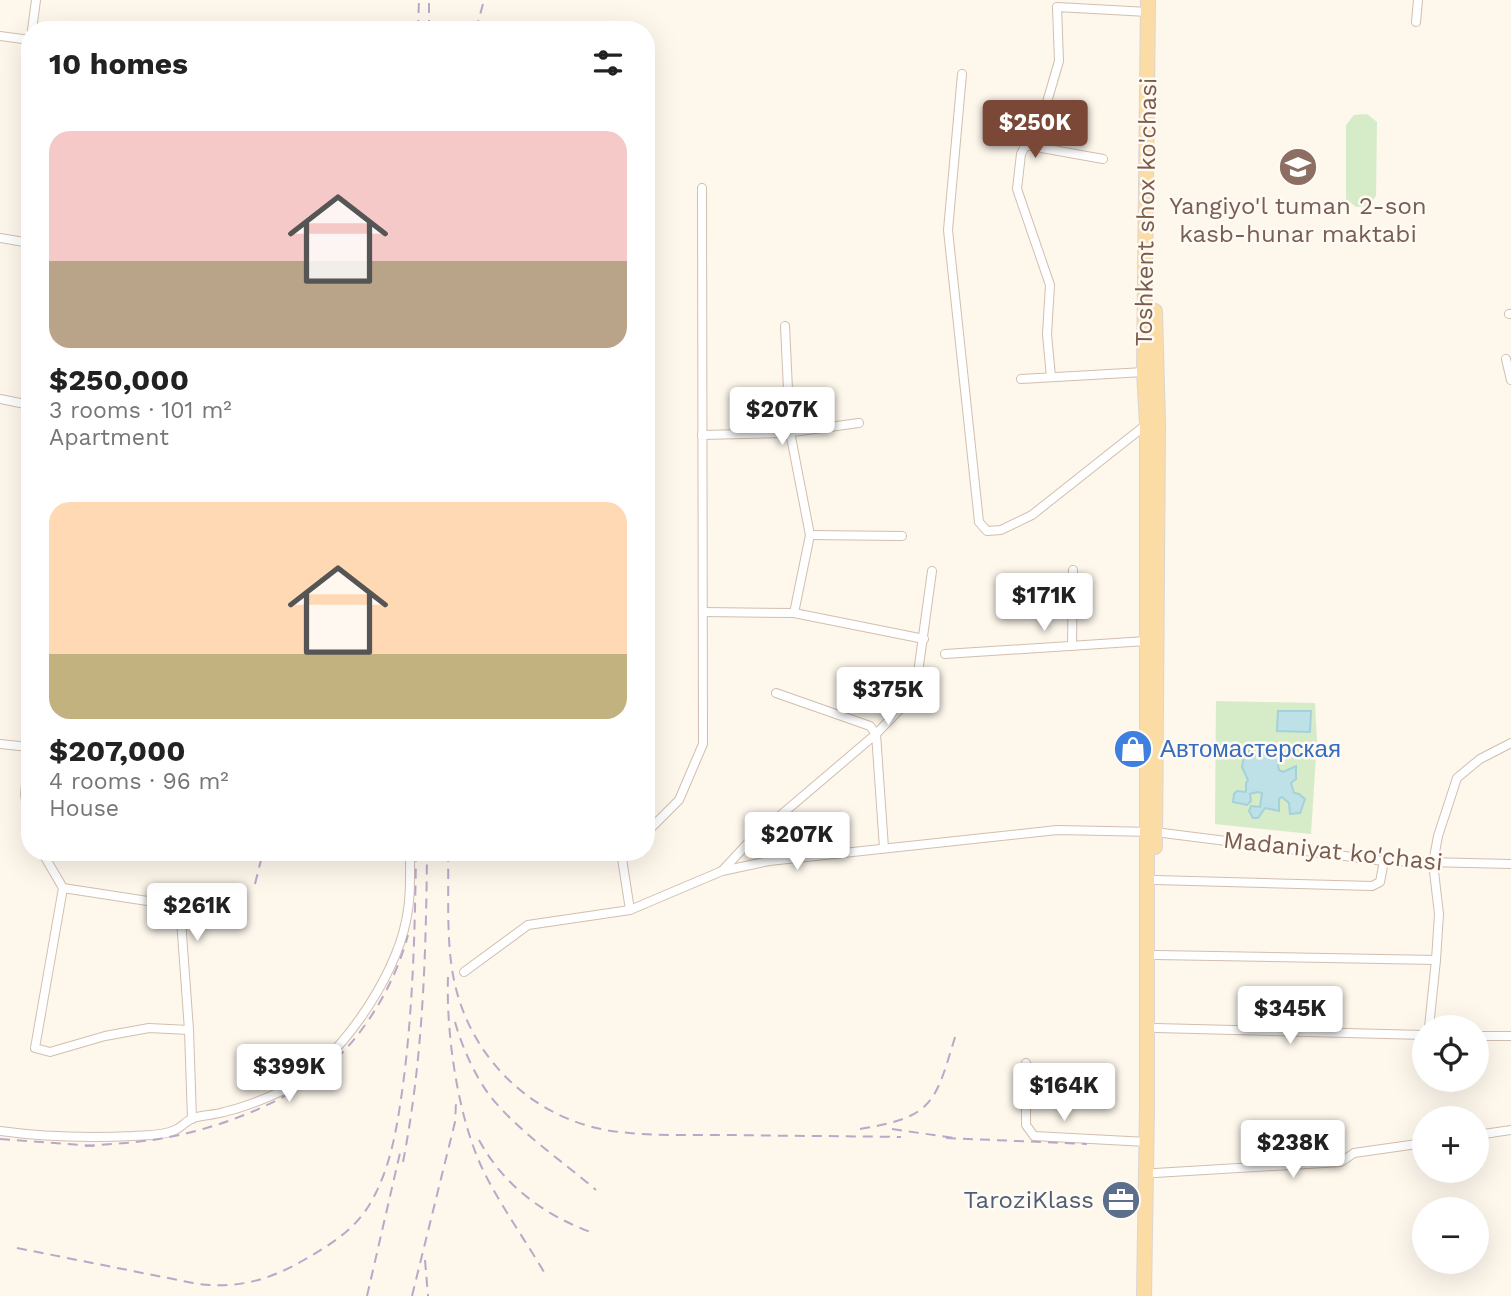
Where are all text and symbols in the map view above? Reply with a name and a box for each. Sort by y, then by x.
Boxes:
icon: filters [589,44,627,82]
text: 10 homes [49,46,188,81]
street label: Toshkent shox ko'chasi [1130,77,1162,347]
pin: $250K [986,100,1084,160]
text: $250K [999,109,1071,136]
school or university icon: Yangiyo'l tuman 2-son kasb-hunar maktabi [1277,146,1319,188]
icon: home [275,176,401,302]
place label: Yangiyo'l tuman 2-son kasb-hunar maktabi [1169,192,1427,248]
text: $250,000 [49,362,189,397]
pin: $207K [733,388,831,447]
text: $207K [746,396,818,423]
text: 3 rooms · 101 m² [49,397,232,424]
text: Apartment [49,424,169,451]
icon: home [275,547,401,673]
pin: $171K [995,574,1093,633]
text: $171K [1012,582,1076,609]
pin: $375K [839,668,937,727]
text: $375K [853,676,923,703]
shop icon: Автомастерская [1112,728,1154,770]
text: $207,000 [49,733,186,768]
place label: Автомастерская [1160,735,1341,763]
text: 4 rooms · 96 m² [49,768,229,795]
text: House [49,795,119,822]
pin: $207K [748,812,846,872]
text: $207K [761,821,833,848]
street label: Madaniyat ko'chasi [1222,826,1444,876]
pin: $261K [148,884,246,943]
text: $261K [163,892,231,919]
pin: $345K [1241,986,1339,1046]
text: $345K [1254,995,1326,1022]
map controls [1412,1015,1489,1274]
button: locate [1412,1015,1489,1092]
pin: $399K [240,1044,338,1104]
text: $399K [253,1053,325,1080]
pin: $164K [1015,1064,1113,1123]
text: $164K [1029,1072,1099,1099]
button: + [1412,1106,1489,1183]
pin: $238K [1244,1120,1342,1180]
text: $238K [1257,1129,1329,1156]
office icon: TaroziKlass [1100,1179,1142,1221]
place label: TaroziKlass [964,1186,1094,1214]
button: − [1412,1197,1489,1274]

